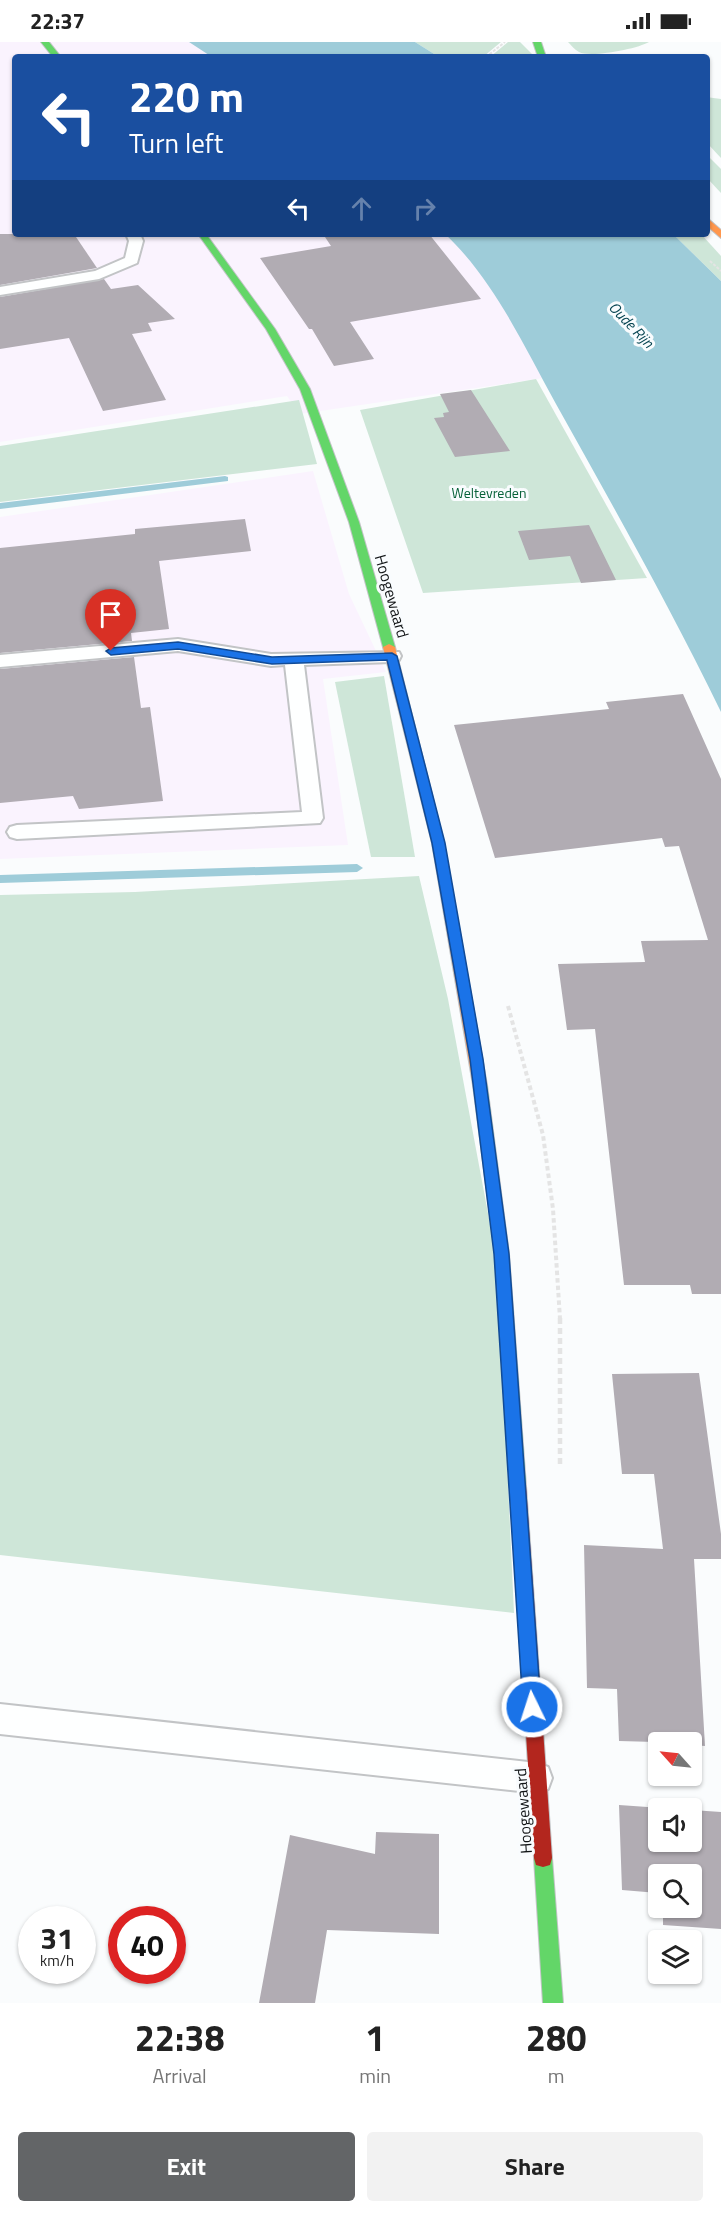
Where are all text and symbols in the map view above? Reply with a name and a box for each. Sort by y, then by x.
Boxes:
text: 22:37 [30,4,85,38]
text: 220 m [129,64,244,128]
icon: left [30,78,108,156]
text: Turn left [129,122,223,163]
icon: left [282,192,315,225]
icon: ahead [345,192,378,225]
icon: right [408,192,441,225]
water label: Oude Rijn [603,296,660,353]
park label: Weltevreden [452,482,526,503]
street label: Hoogewaard [369,551,415,641]
pin [85,589,136,651]
icon: arrive [94,598,127,631]
position arrow [500,1675,564,1739]
north arrow [648,1732,702,1786]
map controls [648,1732,702,1984]
street label: Hoogewaard [508,1767,538,1855]
button: sound [648,1798,702,1852]
button: search [648,1864,702,1918]
speed limit sign: 40 [108,1906,186,1984]
text: 31 [40,1915,74,1961]
button: layers [648,1930,702,1984]
text: km/h [40,1949,74,1972]
text: 22:38 [135,2010,225,2065]
text: 1 [365,2010,385,2065]
text: 280 [526,2010,586,2065]
text: Arrival [153,2060,207,2091]
text: min [359,2060,391,2091]
text: m [548,2060,564,2091]
button: Exit [18,2132,355,2201]
button: Share [367,2132,703,2201]

